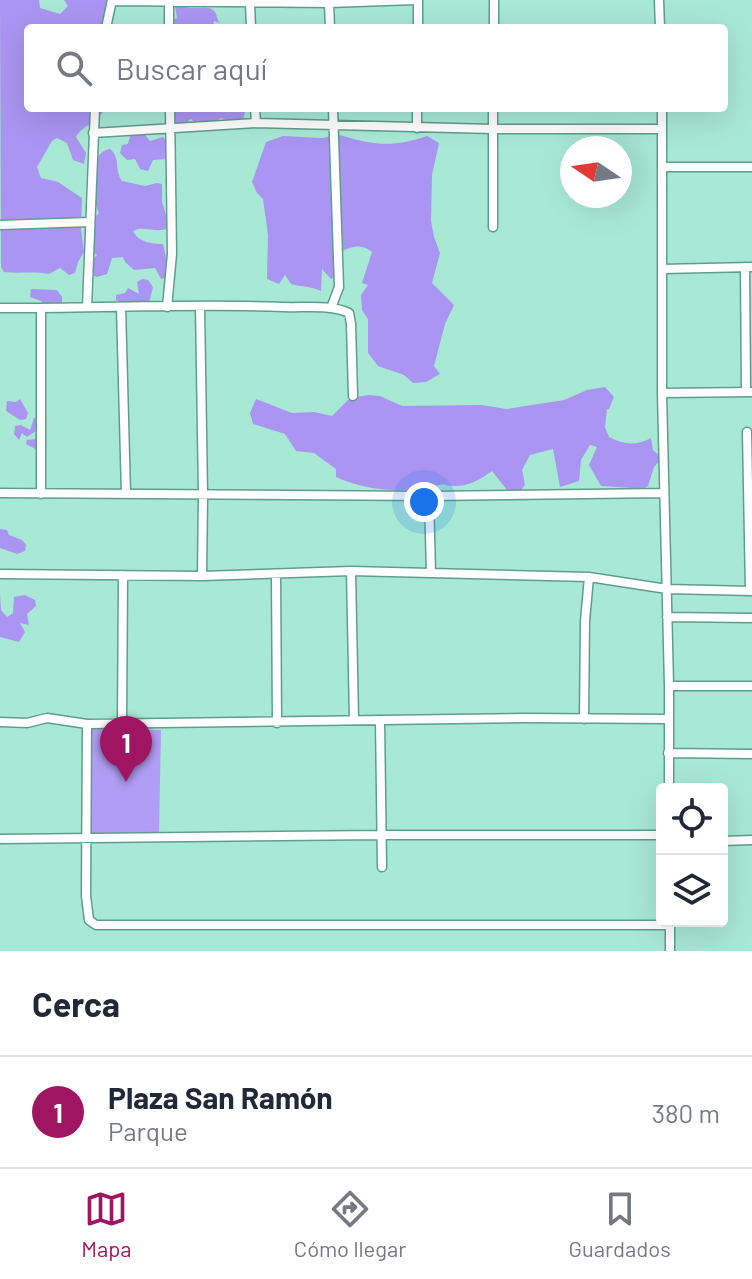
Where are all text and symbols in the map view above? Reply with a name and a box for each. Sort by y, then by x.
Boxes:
search box [24,24,728,112]
icon: search [52,46,96,90]
text: Buscar aquí [116,50,267,86]
north arrow [560,136,632,208]
your location [404,482,444,522]
pin: 1 [100,716,152,782]
map controls [656,783,728,927]
button: locate [656,783,728,855]
button: layers [656,855,728,927]
text: Cerca [32,983,120,1024]
text: Plaza San Ramón [108,1079,333,1115]
text: 1 [53,1097,63,1128]
text: 380 m [652,1097,720,1128]
text: Parque [108,1115,188,1146]
tab: Mapa [81,1187,132,1261]
tab: Cómo llegar [294,1187,406,1261]
tab: Guardados [569,1187,671,1261]

